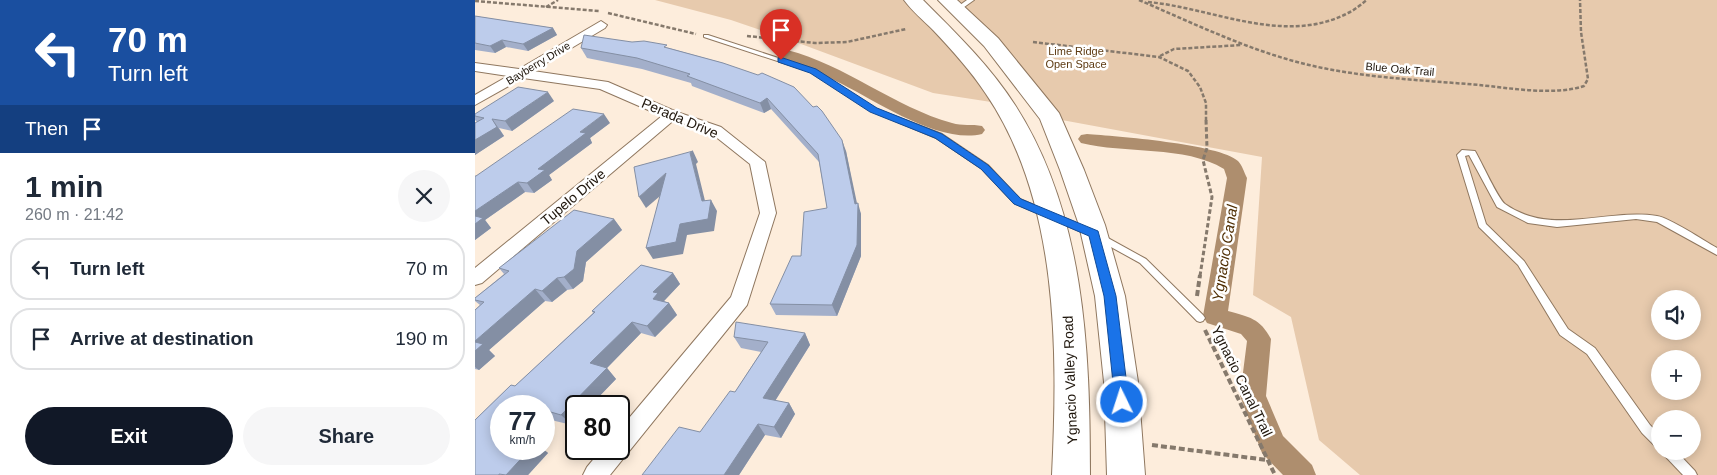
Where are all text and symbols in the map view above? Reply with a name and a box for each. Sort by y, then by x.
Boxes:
pin [760,9,802,60]
icon: arrive [767,16,795,44]
icon: left [25,20,90,85]
text: 70 m [108,20,188,59]
street label: Bayberry Drive [504,39,572,87]
park label: Lime Ridge Open Space [1045,45,1107,70]
street label: Blue Oak Trail [1365,60,1435,78]
text: Turn left [108,61,188,86]
street label: Perada Drive [639,95,721,141]
icon: arrive [78,115,106,143]
text: Then [25,118,68,139]
street label: Tupelo Drive [538,165,609,228]
text: 1 min [25,170,103,203]
button: close [398,170,450,222]
water label: Ygnacio Canal [1208,203,1241,302]
text: 260 m · 21:42 [25,206,124,223]
icon: left [27,255,55,283]
text: Turn left [70,258,145,279]
text: 70 m [406,258,448,279]
map controls [1651,290,1701,460]
button: sound [1651,290,1701,340]
street label: Ygnacio Valley Road [1060,315,1080,445]
street label: Ygnacio Canal Trail [1208,323,1276,439]
icon: arrive [27,325,55,353]
text: Arrive at destination [70,328,254,349]
text: 190 m [395,328,448,349]
button: + [1651,350,1701,400]
position arrow [1095,375,1147,427]
speed limit sign: 80 [565,395,630,460]
button: Exit [25,407,233,465]
button: Share [243,407,450,465]
text: 77 [509,407,536,435]
button: − [1651,410,1701,460]
text: km/h [509,433,536,447]

